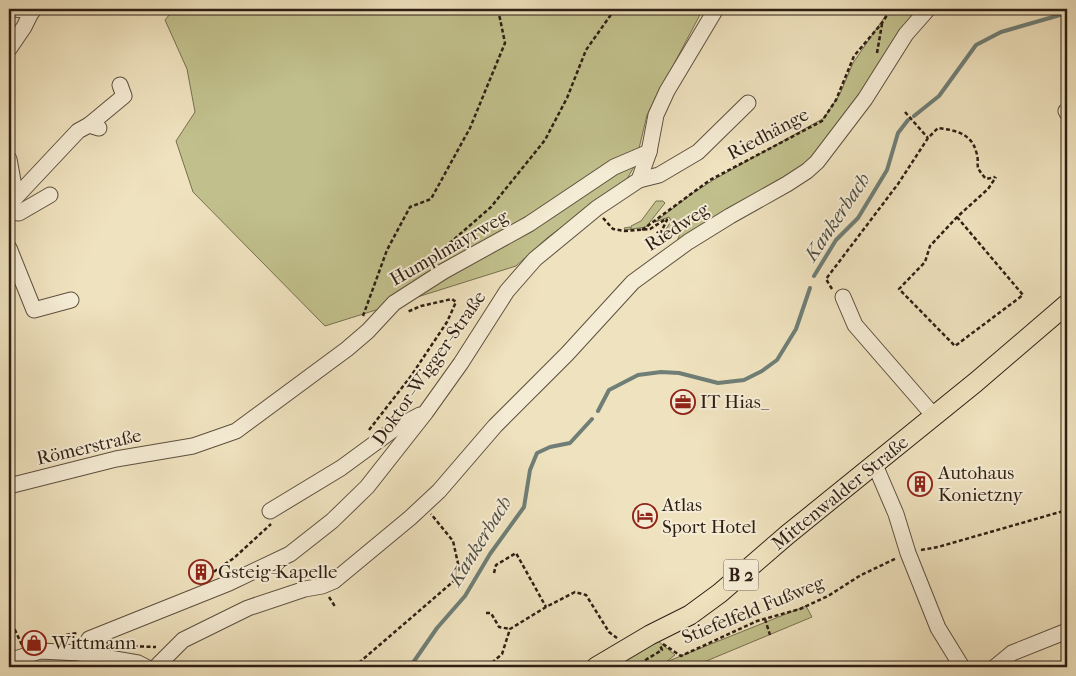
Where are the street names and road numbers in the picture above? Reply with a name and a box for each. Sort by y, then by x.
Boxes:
street label: Riedhänge [724,103,812,165]
street label: Riedweg [641,198,714,256]
street label: Humplmayrweg [386,205,513,291]
street label: Doktor-Wigger-Straße [367,287,491,449]
street label: Römerstraße [35,424,143,470]
street label: Mittenwalder Straße [767,431,913,555]
road number: B 2 [724,560,758,590]
street label: Stiefelfeld Fußweg [679,571,828,649]

